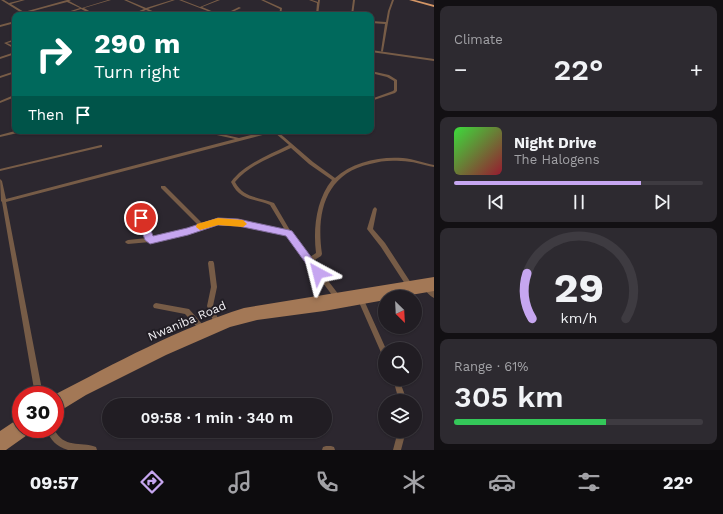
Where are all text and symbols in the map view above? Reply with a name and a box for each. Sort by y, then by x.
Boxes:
text: 290 m [94,27,180,60]
icon: right [28,28,80,80]
text: Climate [454,32,503,47]
text: 22° [554,52,603,87]
text: − [454,57,467,82]
text: + [690,57,703,82]
text: Turn right [94,61,180,82]
icon: arrive [72,104,94,126]
text: Then [28,106,64,124]
text: Night Drive [514,134,597,152]
text: The Halogens [514,152,600,167]
icon: previous [485,191,507,213]
icon: pause [568,191,590,213]
icon: next [651,191,673,213]
pin [124,201,158,235]
icon: arrive [130,207,152,229]
position arrow [297,252,339,294]
text: 29 [553,262,604,311]
north arrow [378,290,422,334]
map controls [378,290,422,438]
street label: Nwaniba Road [146,298,228,344]
text: km/h [560,309,597,325]
button: search [378,342,422,386]
text: Range · 61% [454,359,528,374]
text: 305 km [454,379,564,414]
speed limit sign: 30 [12,386,64,438]
button: layers [378,394,422,438]
text: 09:58 · 1 min · 340 m [141,409,293,427]
icon: directions [138,468,166,496]
icon: music [226,468,254,496]
icon: phone [313,468,341,496]
icon: climate [400,468,428,496]
icon: car [488,468,516,496]
icon: filters [575,468,603,496]
text: 09:57 [30,472,79,493]
text: 22° [663,472,693,493]

